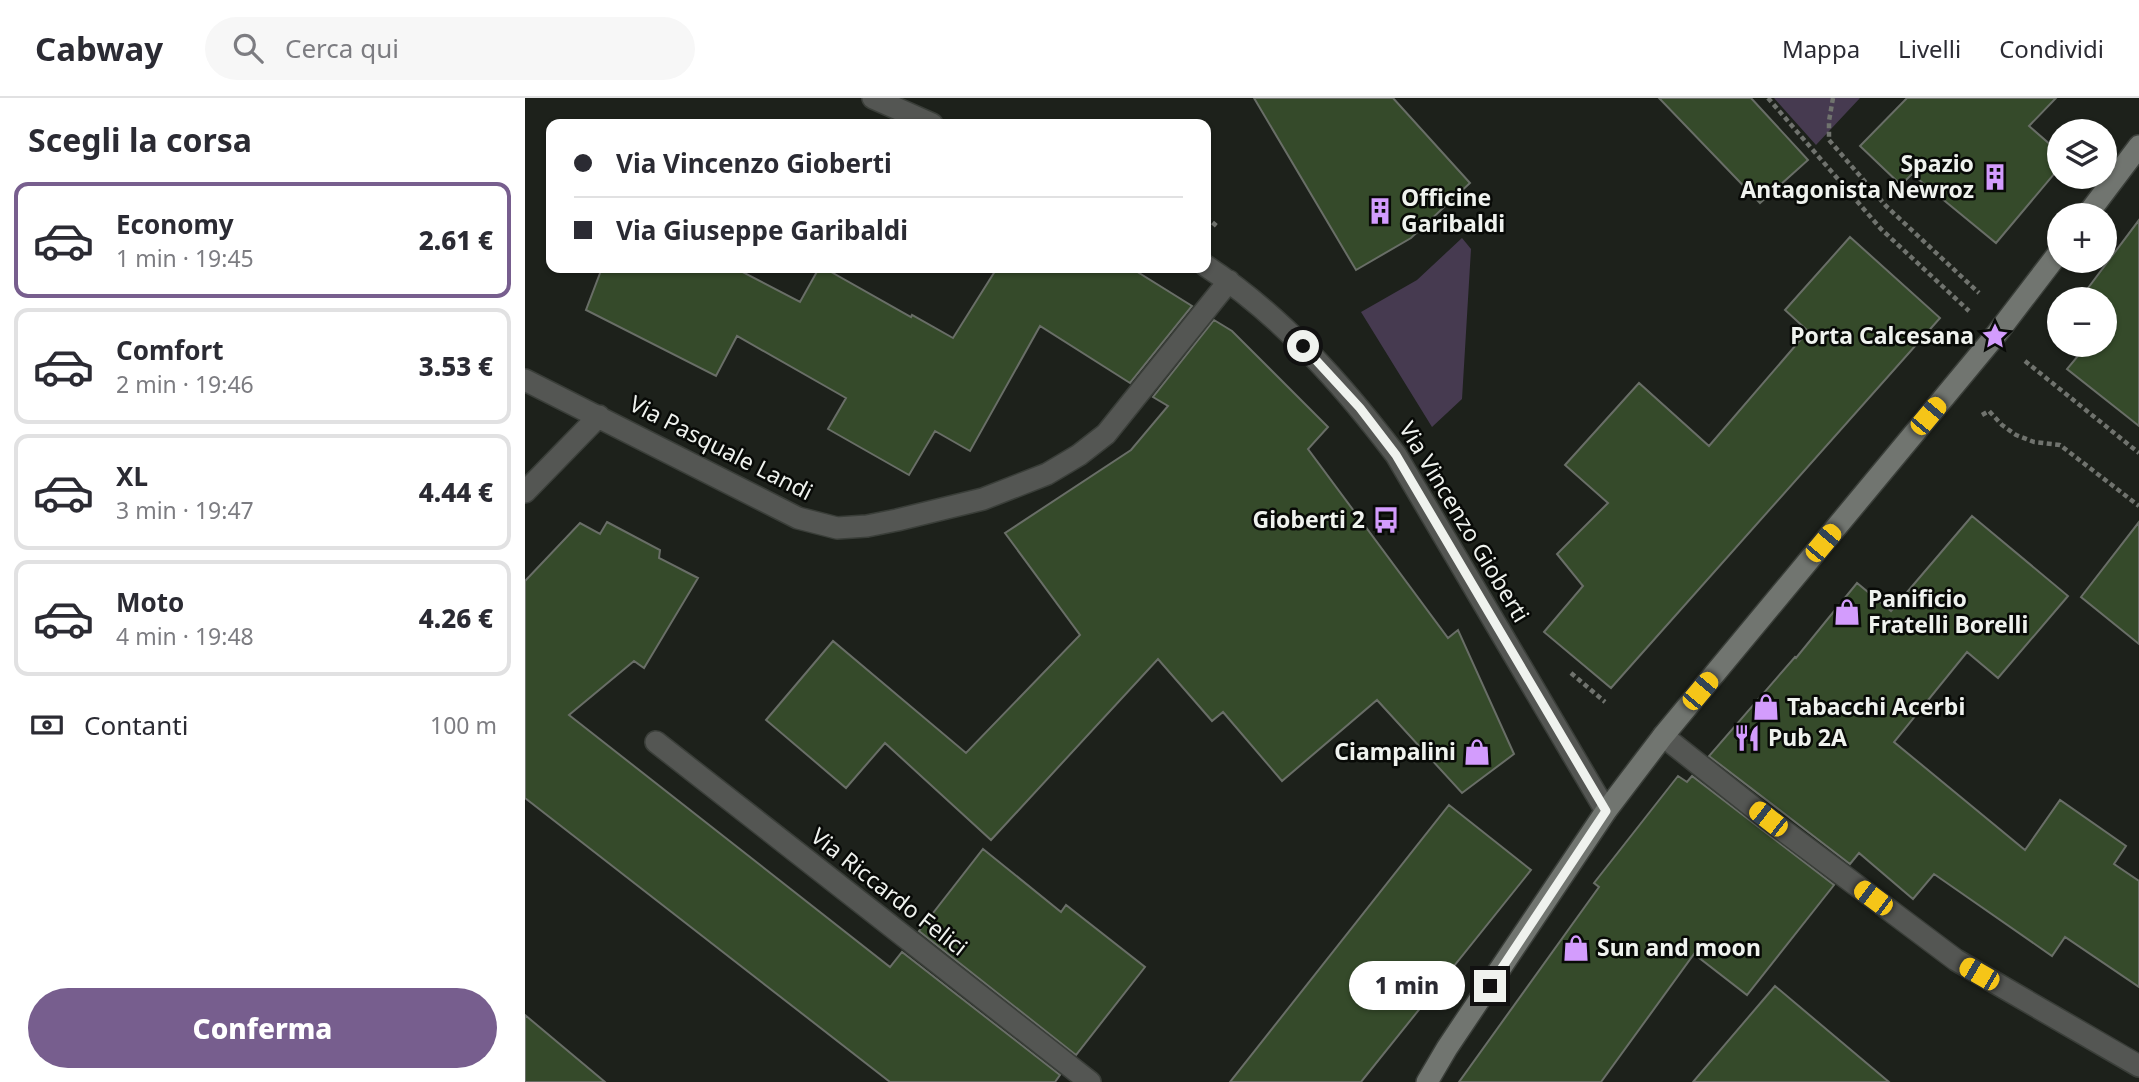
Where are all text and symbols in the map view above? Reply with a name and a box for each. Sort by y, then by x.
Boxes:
search box [205,17,695,80]
text: Cabway [35,26,163,71]
icon: search [229,29,267,67]
text: Cerca qui [285,30,399,66]
text: Mappa [1782,32,1860,65]
text: Livelli [1898,32,1961,65]
text: Condividi [1999,32,2104,65]
text: Scegli la corsa [28,118,252,161]
map controls [2047,119,2117,357]
button: layers [2047,119,2117,189]
text: Via Vincenzo Gioberti [616,145,892,181]
place label: Spazio Antagonista Newroz [1740,147,1974,205]
building icon: Spazio Antagonista Newroz [1980,162,2010,192]
place label: Officine Garibaldi [1401,181,1505,239]
building icon: Officine Garibaldi [1365,196,1395,226]
button: + [2047,203,2117,273]
text: Economy [116,206,234,242]
icon: car [32,209,95,272]
text: Via Giuseppe Garibaldi [616,212,908,248]
text: 2.61 € [419,222,493,258]
text: 1 min · 19:45 [116,242,254,274]
button: − [2047,287,2117,357]
place label: Porta Calcesana [1790,319,1974,351]
place icon: Porta Calcesana [1980,321,2010,351]
route start [1287,330,1319,362]
text: Comfort [116,332,224,368]
icon: car [32,335,95,398]
text: 3.53 € [419,348,493,384]
text: 2 min · 19:46 [116,368,254,400]
street label: Via Pasquale Landi [624,387,819,507]
car [1907,393,1950,439]
street label: Via Vincenzo Gioberti [1392,415,1538,628]
text: XL [116,458,148,494]
icon: car [32,461,95,524]
text: 4.44 € [419,474,493,510]
text: 3 min · 19:47 [116,494,254,526]
place label: Gioberti 2 [1253,503,1365,535]
bus stop icon: Gioberti 2 [1371,505,1401,535]
car [1802,520,1845,566]
place label: Panificio Fratelli Borelli [1868,582,2028,640]
text: Moto [116,584,184,620]
icon: car [32,587,95,650]
shop icon: Panificio Fratelli Borelli [1832,597,1862,627]
text: 4.26 € [419,600,493,636]
text: 4 min · 19:48 [116,620,254,652]
car [1679,668,1722,714]
place label: Tabacchi Acerbi [1787,690,1965,722]
shop icon: Tabacchi Acerbi [1751,692,1781,722]
icon: cash [28,706,66,744]
text: Contanti [84,707,188,743]
text: 100 m [430,709,497,741]
place label: Pub 2A [1768,721,1847,753]
restaurant icon: Pub 2A [1732,723,1762,753]
place label: Ciampalini [1334,735,1456,767]
shop icon: Ciampalini [1462,737,1492,767]
car [1745,798,1792,840]
street label: Via Riccardo Felici [805,820,975,963]
car [1850,877,1897,919]
place label: Sun and moon [1597,931,1761,963]
shop icon: Sun and moon [1561,933,1591,963]
car [1956,954,2003,994]
callout: 1 min [1350,962,1465,1010]
text: 1 min [1375,969,1439,1001]
route end [1474,970,1506,1002]
button: Conferma [28,988,497,1068]

